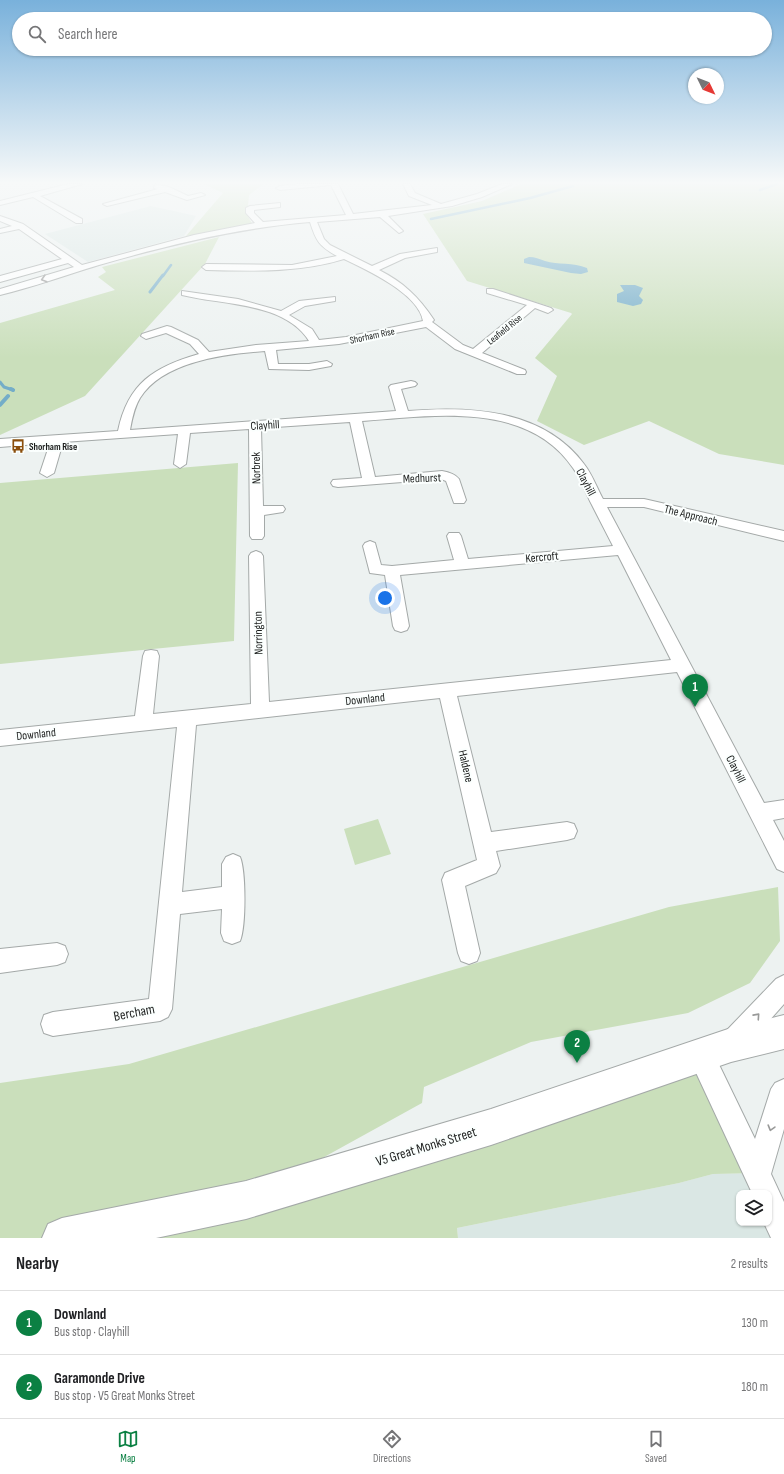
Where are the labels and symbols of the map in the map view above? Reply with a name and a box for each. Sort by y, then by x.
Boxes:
north arrow [688,68,724,104]
one-way arrow [41,274,48,283]
street label: Leafield Rise [485,312,525,348]
street label: Shorham Rise [349,325,396,347]
street label: Clayhill [250,417,280,434]
bus stop icon: Shorham Rise [10,438,26,454]
place label: Shorham Rise [29,441,77,453]
street label: Norbrek [249,451,264,484]
street label: Clayhill [572,466,599,499]
street label: Medhurst [403,470,442,487]
street label: The Approach [663,502,719,529]
street label: Kercroft [525,549,560,566]
your location [375,588,395,608]
street label: Norrington [251,611,266,655]
pin: 1 [682,674,708,707]
street label: Downland [345,690,386,709]
street label: Downland [16,725,57,744]
street label: Haldene [455,748,477,784]
street label: Clayhill [722,753,749,786]
street label: Bercham [112,1000,156,1025]
one-way arrow [753,1013,760,1021]
pin: 2 [564,1030,590,1063]
street label: V5 Great Monks Street [374,1123,479,1170]
one-way arrow [767,1125,776,1132]

